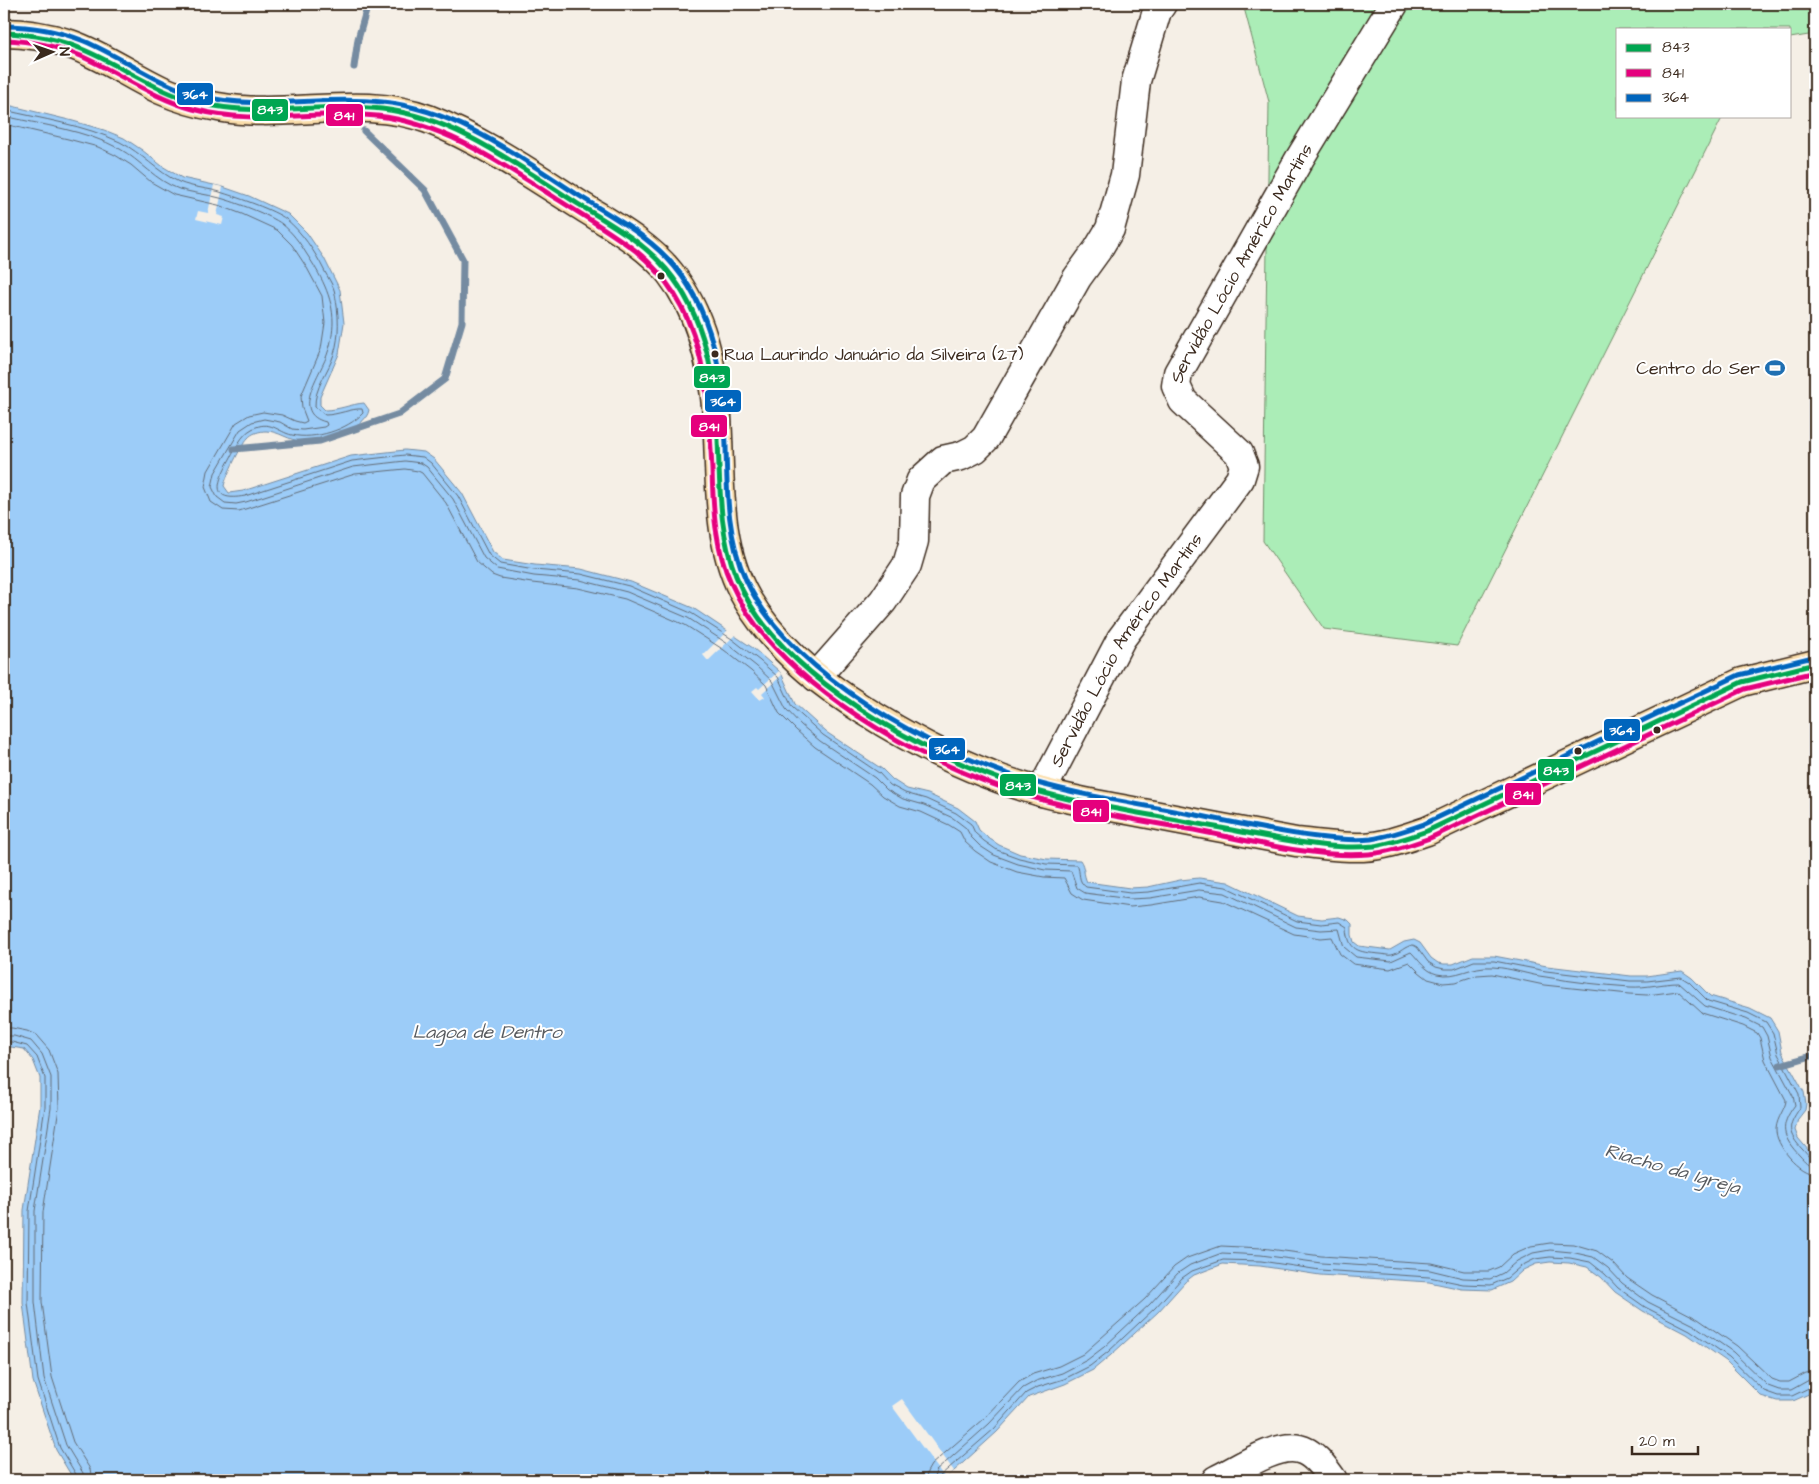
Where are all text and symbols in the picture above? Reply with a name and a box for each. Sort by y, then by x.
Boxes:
north arrow [28,28,78,78]
legend [1616,28,1792,118]
text: 843 [1662,37,1690,58]
text: N [54,47,74,57]
text: 841 [1662,63,1684,84]
line badge: 364 [176,82,214,106]
text: 364 [181,85,208,105]
text: 364 [1662,87,1689,108]
line badge: 843 [251,98,289,122]
text: 843 [257,100,284,120]
line badge: 841 [325,103,364,127]
text: 841 [334,106,354,126]
street label: Servidão Lócio Américo Martins [1165,139,1319,385]
unlabelled marker [656,271,666,281]
place label: Rua Laurindo Januário da Silveira (27) [724,343,1024,367]
marker: Rua Laurindo Januário da Silveira (27) [710,349,720,359]
place label: Centro do Ser [1636,356,1760,381]
sports icon: Centro do Ser [1764,357,1786,379]
line badge: 843 [693,365,731,389]
text: 843 [699,368,726,388]
line badge: 364 [704,389,742,413]
text: 364 [709,392,736,412]
line badge: 841 [690,414,728,438]
text: 841 [699,417,719,437]
street label: Servidão Lócio Américo Martins [1044,528,1209,771]
line badge: 364 [1603,718,1641,742]
text: 364 [1608,721,1635,741]
unlabelled marker [1652,725,1662,735]
line badge: 364 [928,737,966,761]
text: 364 [933,740,960,760]
unlabelled marker [1573,746,1583,756]
line badge: 843 [1537,758,1575,782]
text: 843 [1543,761,1570,781]
line badge: 843 [999,773,1037,797]
text: 843 [1005,776,1032,796]
line badge: 841 [1504,782,1542,806]
text: 841 [1513,785,1533,805]
line badge: 841 [1072,799,1110,823]
text: 841 [1081,802,1101,822]
water label: Lagoa de Dentro [412,1019,563,1046]
water label: Riacho da Igreja [1602,1137,1745,1202]
scale bar [1632,1424,1698,1456]
text: 20 m [1639,1431,1675,1452]

